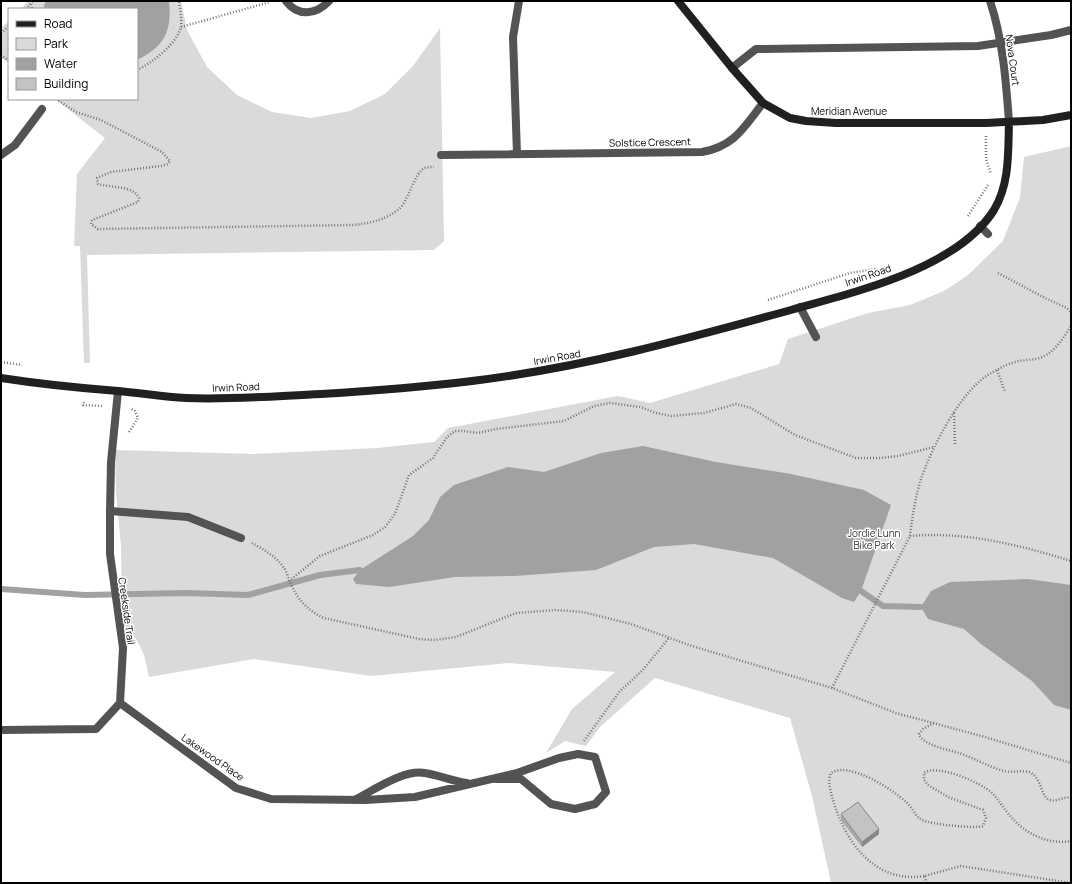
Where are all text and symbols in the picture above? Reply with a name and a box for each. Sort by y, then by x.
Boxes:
legend [8,8,138,100]
text: Road [44,15,72,32]
street label: Nova Court [1002,34,1024,86]
text: Park [44,35,69,52]
text: Water [44,55,78,72]
text: Building [44,75,88,92]
street label: Meridian Avenue [811,104,887,118]
street label: Solstice Crescent [609,134,691,150]
street label: Irwin Road [843,261,893,289]
street label: Irwin Road [532,346,582,368]
street label: Irwin Road [212,379,260,395]
park label: Jordie Lunn Bike Park [847,526,901,552]
street label: Creekside Trail [115,577,139,645]
street label: Lakewood Place [179,730,247,784]

